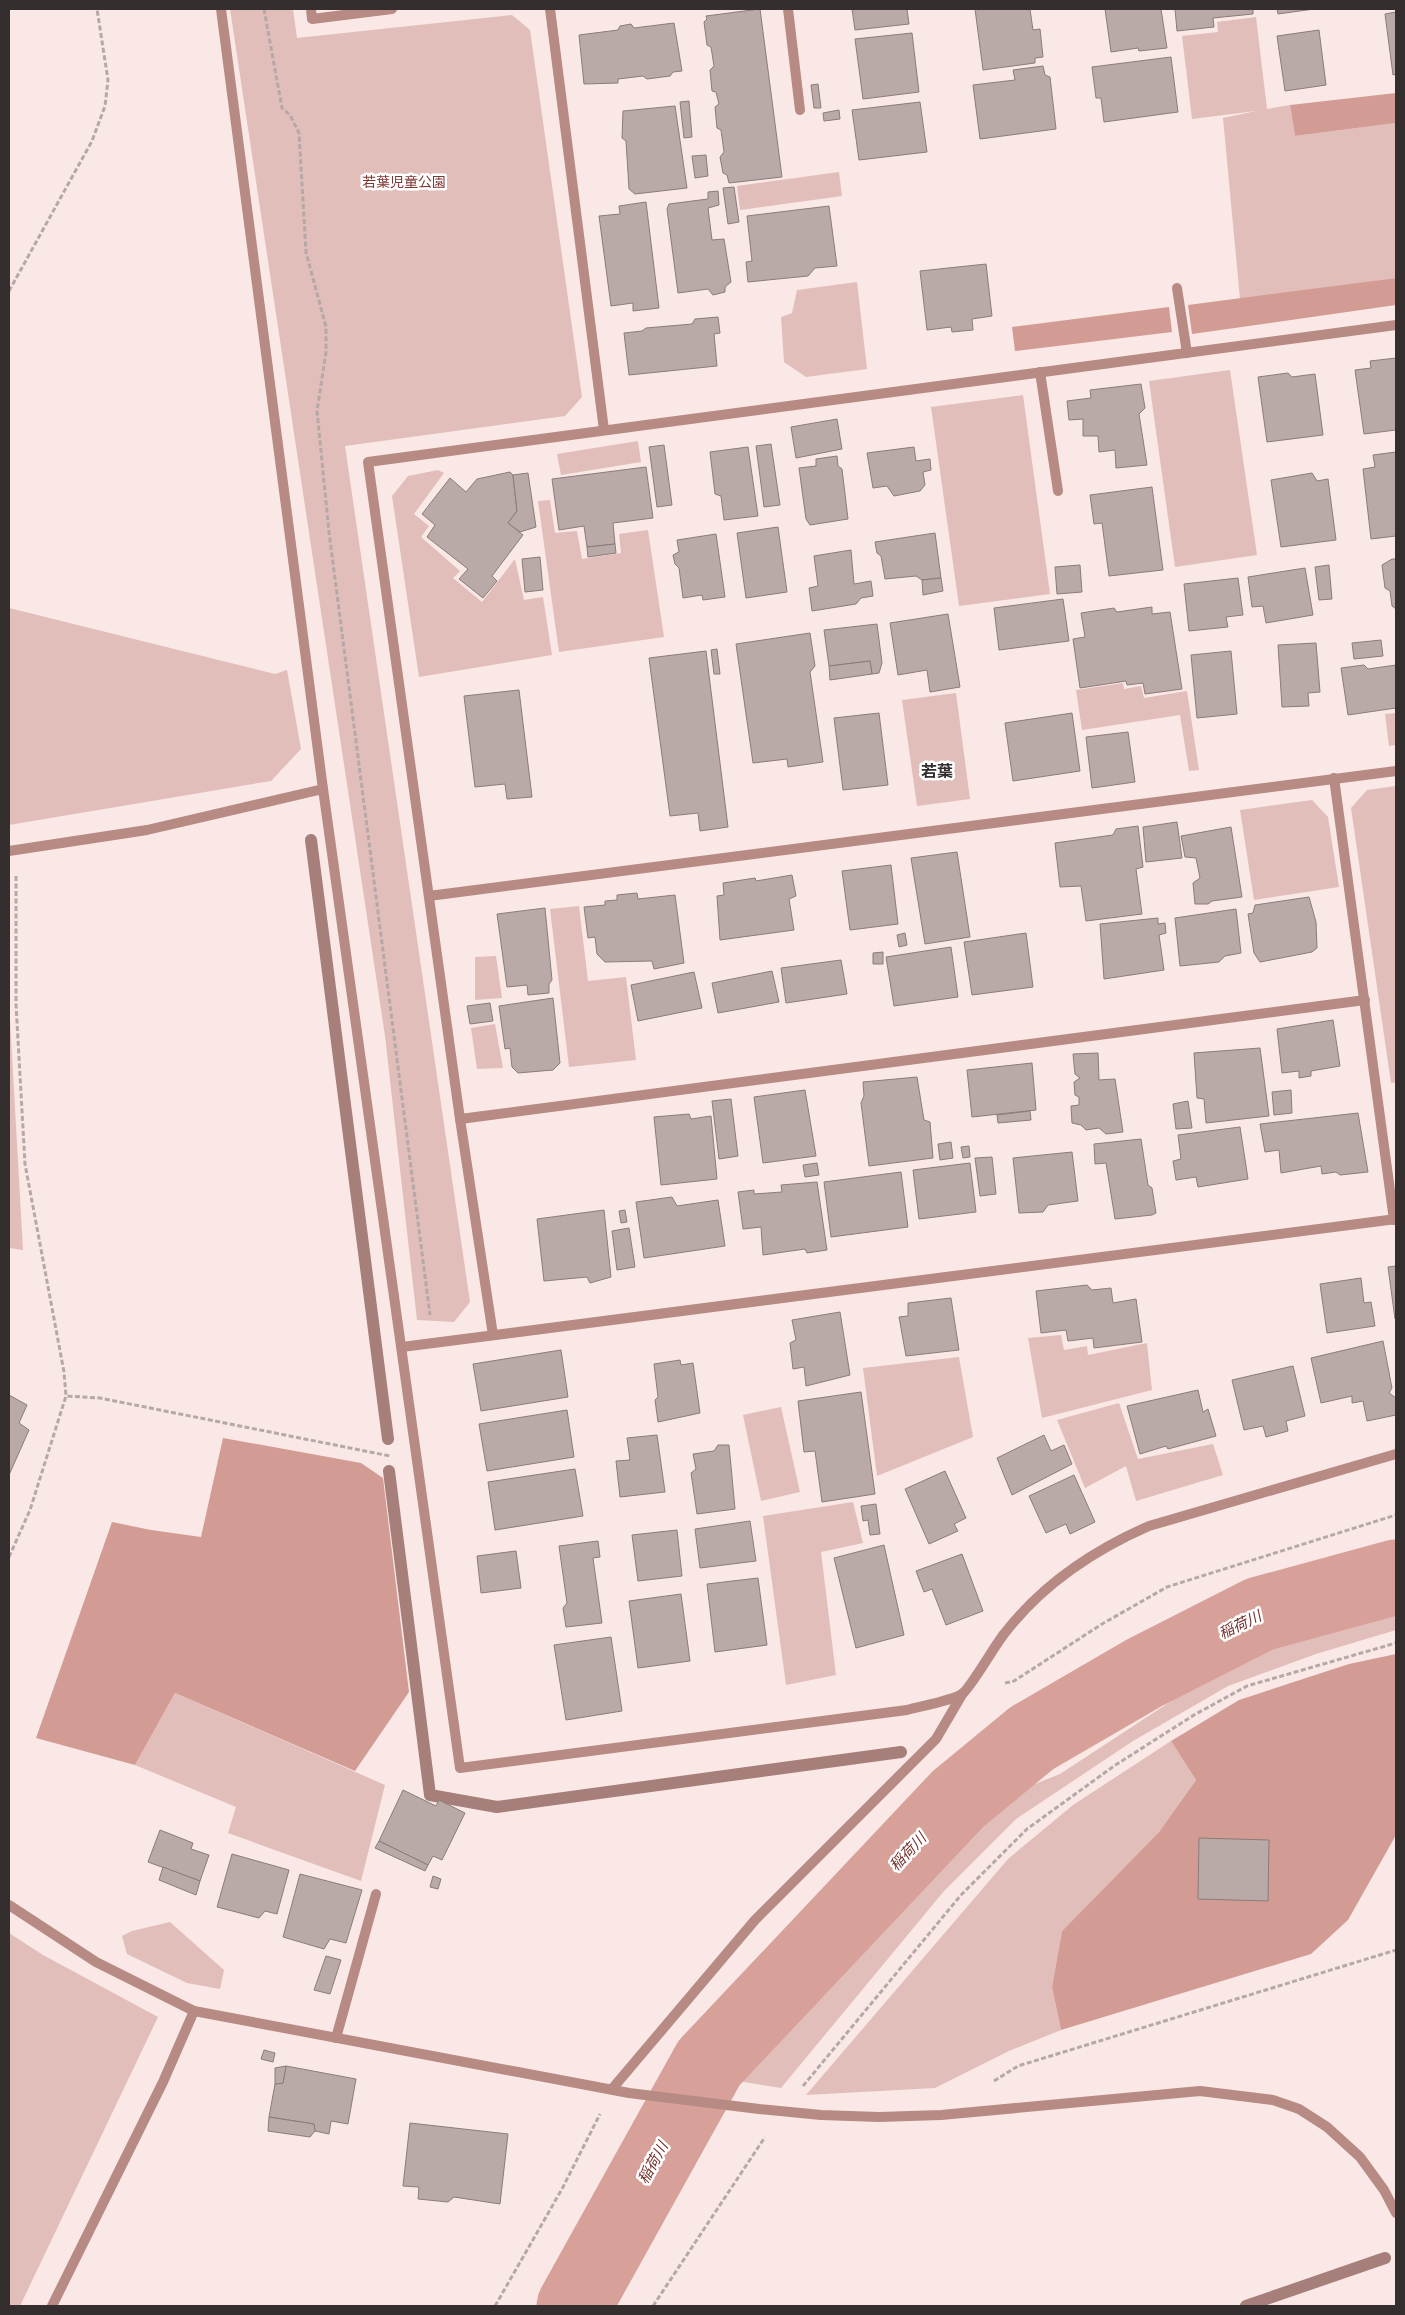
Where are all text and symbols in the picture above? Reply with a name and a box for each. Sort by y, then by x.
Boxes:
park label: 若葉児童公園 [362,175,446,192]
district label: 若葉 [921,763,953,783]
water label: 稲荷川 [1216,1607,1267,1645]
water label: 稲荷川 [887,1829,933,1876]
water label: 稲荷川 [635,2138,674,2188]

